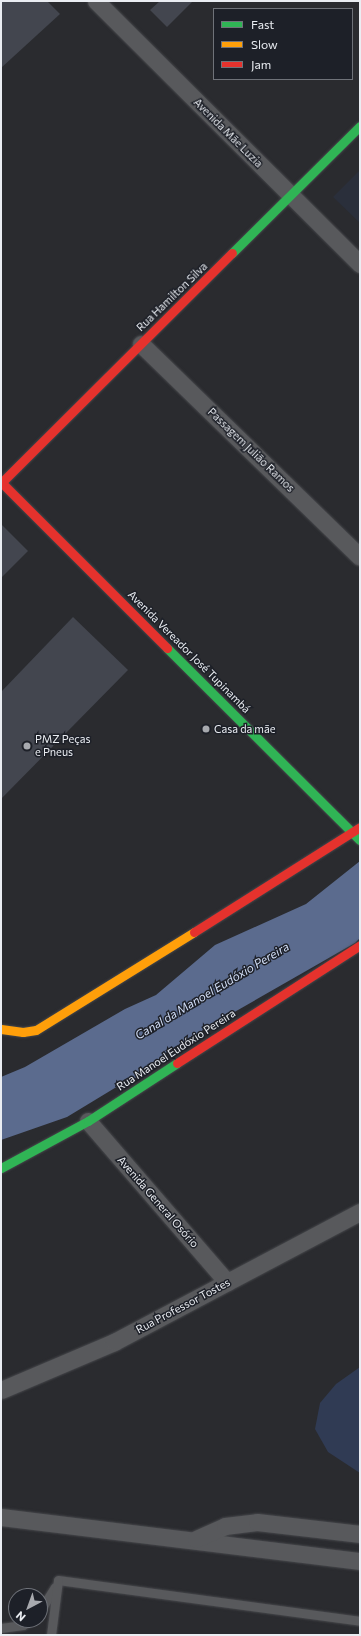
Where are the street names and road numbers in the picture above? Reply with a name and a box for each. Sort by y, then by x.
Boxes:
street label: Avenida Mãe Luzia [191,96,265,170]
street label: Rua Hamilton Silva [134,260,210,334]
street label: Passagem Julião Ramos [205,405,297,495]
street label: Avenida Vereador José Tupinambá [125,588,253,716]
street label: Rua Manoel Eudóxio Pereira [114,1007,238,1093]
street label: Avenida General Osório [115,1154,201,1250]
street label: Rua Professor Tostes [134,1276,232,1336]

